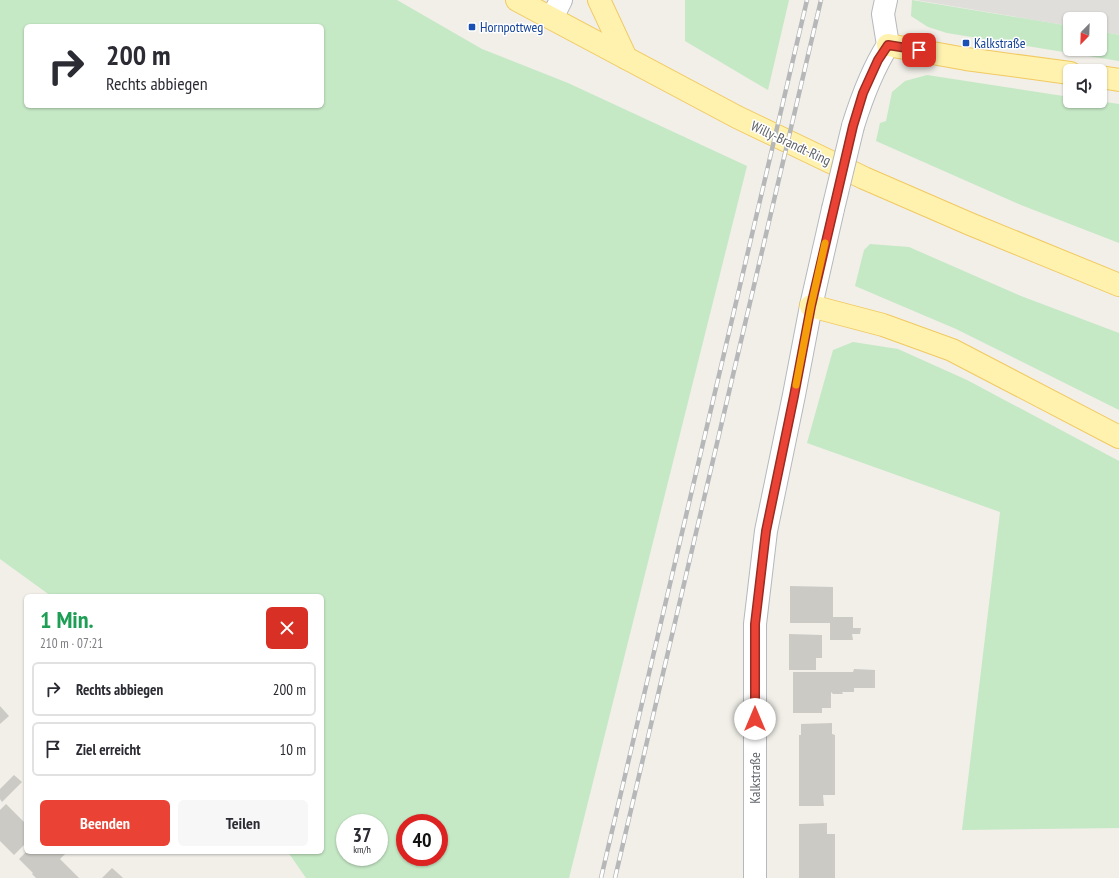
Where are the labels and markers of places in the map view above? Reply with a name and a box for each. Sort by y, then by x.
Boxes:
place label: Hornpottweg [480,18,543,36]
marker: Hornpottweg [467,22,477,32]
pin [902,33,936,67]
place label: Kalkstraße [974,34,1026,52]
marker: Kalkstraße [961,38,971,48]

